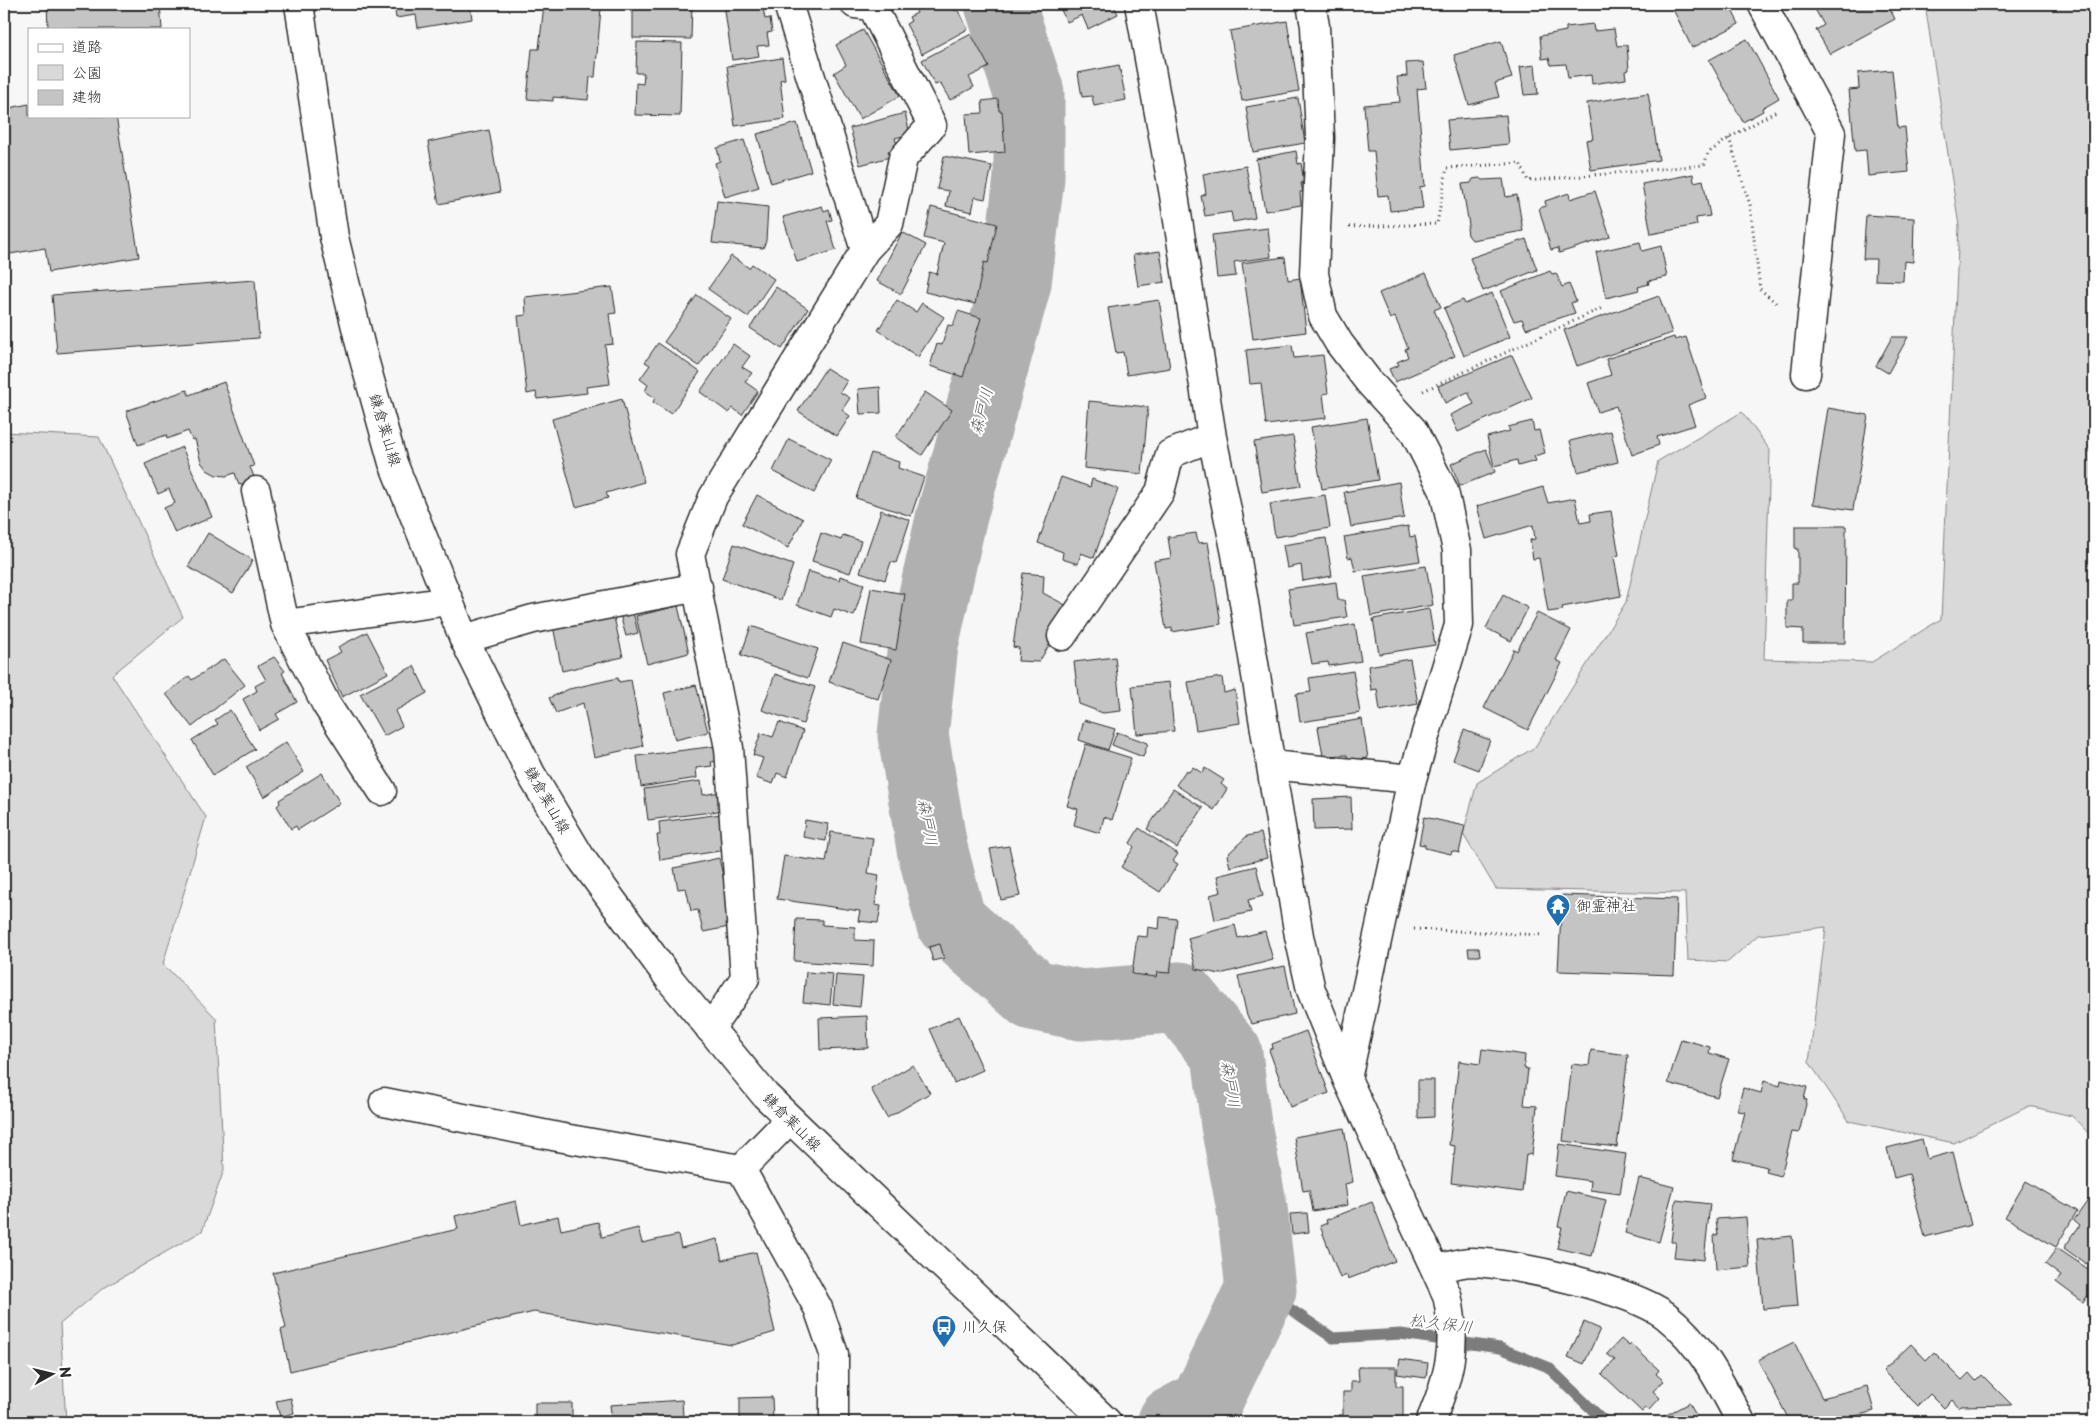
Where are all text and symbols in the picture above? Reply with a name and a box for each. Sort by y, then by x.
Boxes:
legend [28,28,190,118]
text: 道路 [72,34,102,57]
text: 公園 [72,60,102,83]
text: 建物 [72,84,102,107]
water label: 森戸川 [962,384,998,437]
street label: 鎌倉葉山線 [364,390,408,469]
street label: 鎌倉葉山線 [520,761,577,837]
water label: 森戸川 [913,796,945,848]
temple icon: 御霊神社 [1545,893,1571,927]
place label: 御霊神社 [1576,893,1636,916]
water label: 森戸川 [1216,1058,1248,1109]
street label: 鎌倉葉山線 [758,1086,828,1156]
water label: 松久保川 [1408,1306,1474,1338]
bus stop icon: 川久保 [931,1314,957,1348]
place label: 川久保 [962,1314,1007,1337]
north arrow [28,1348,78,1398]
text: N [54,1365,77,1379]

